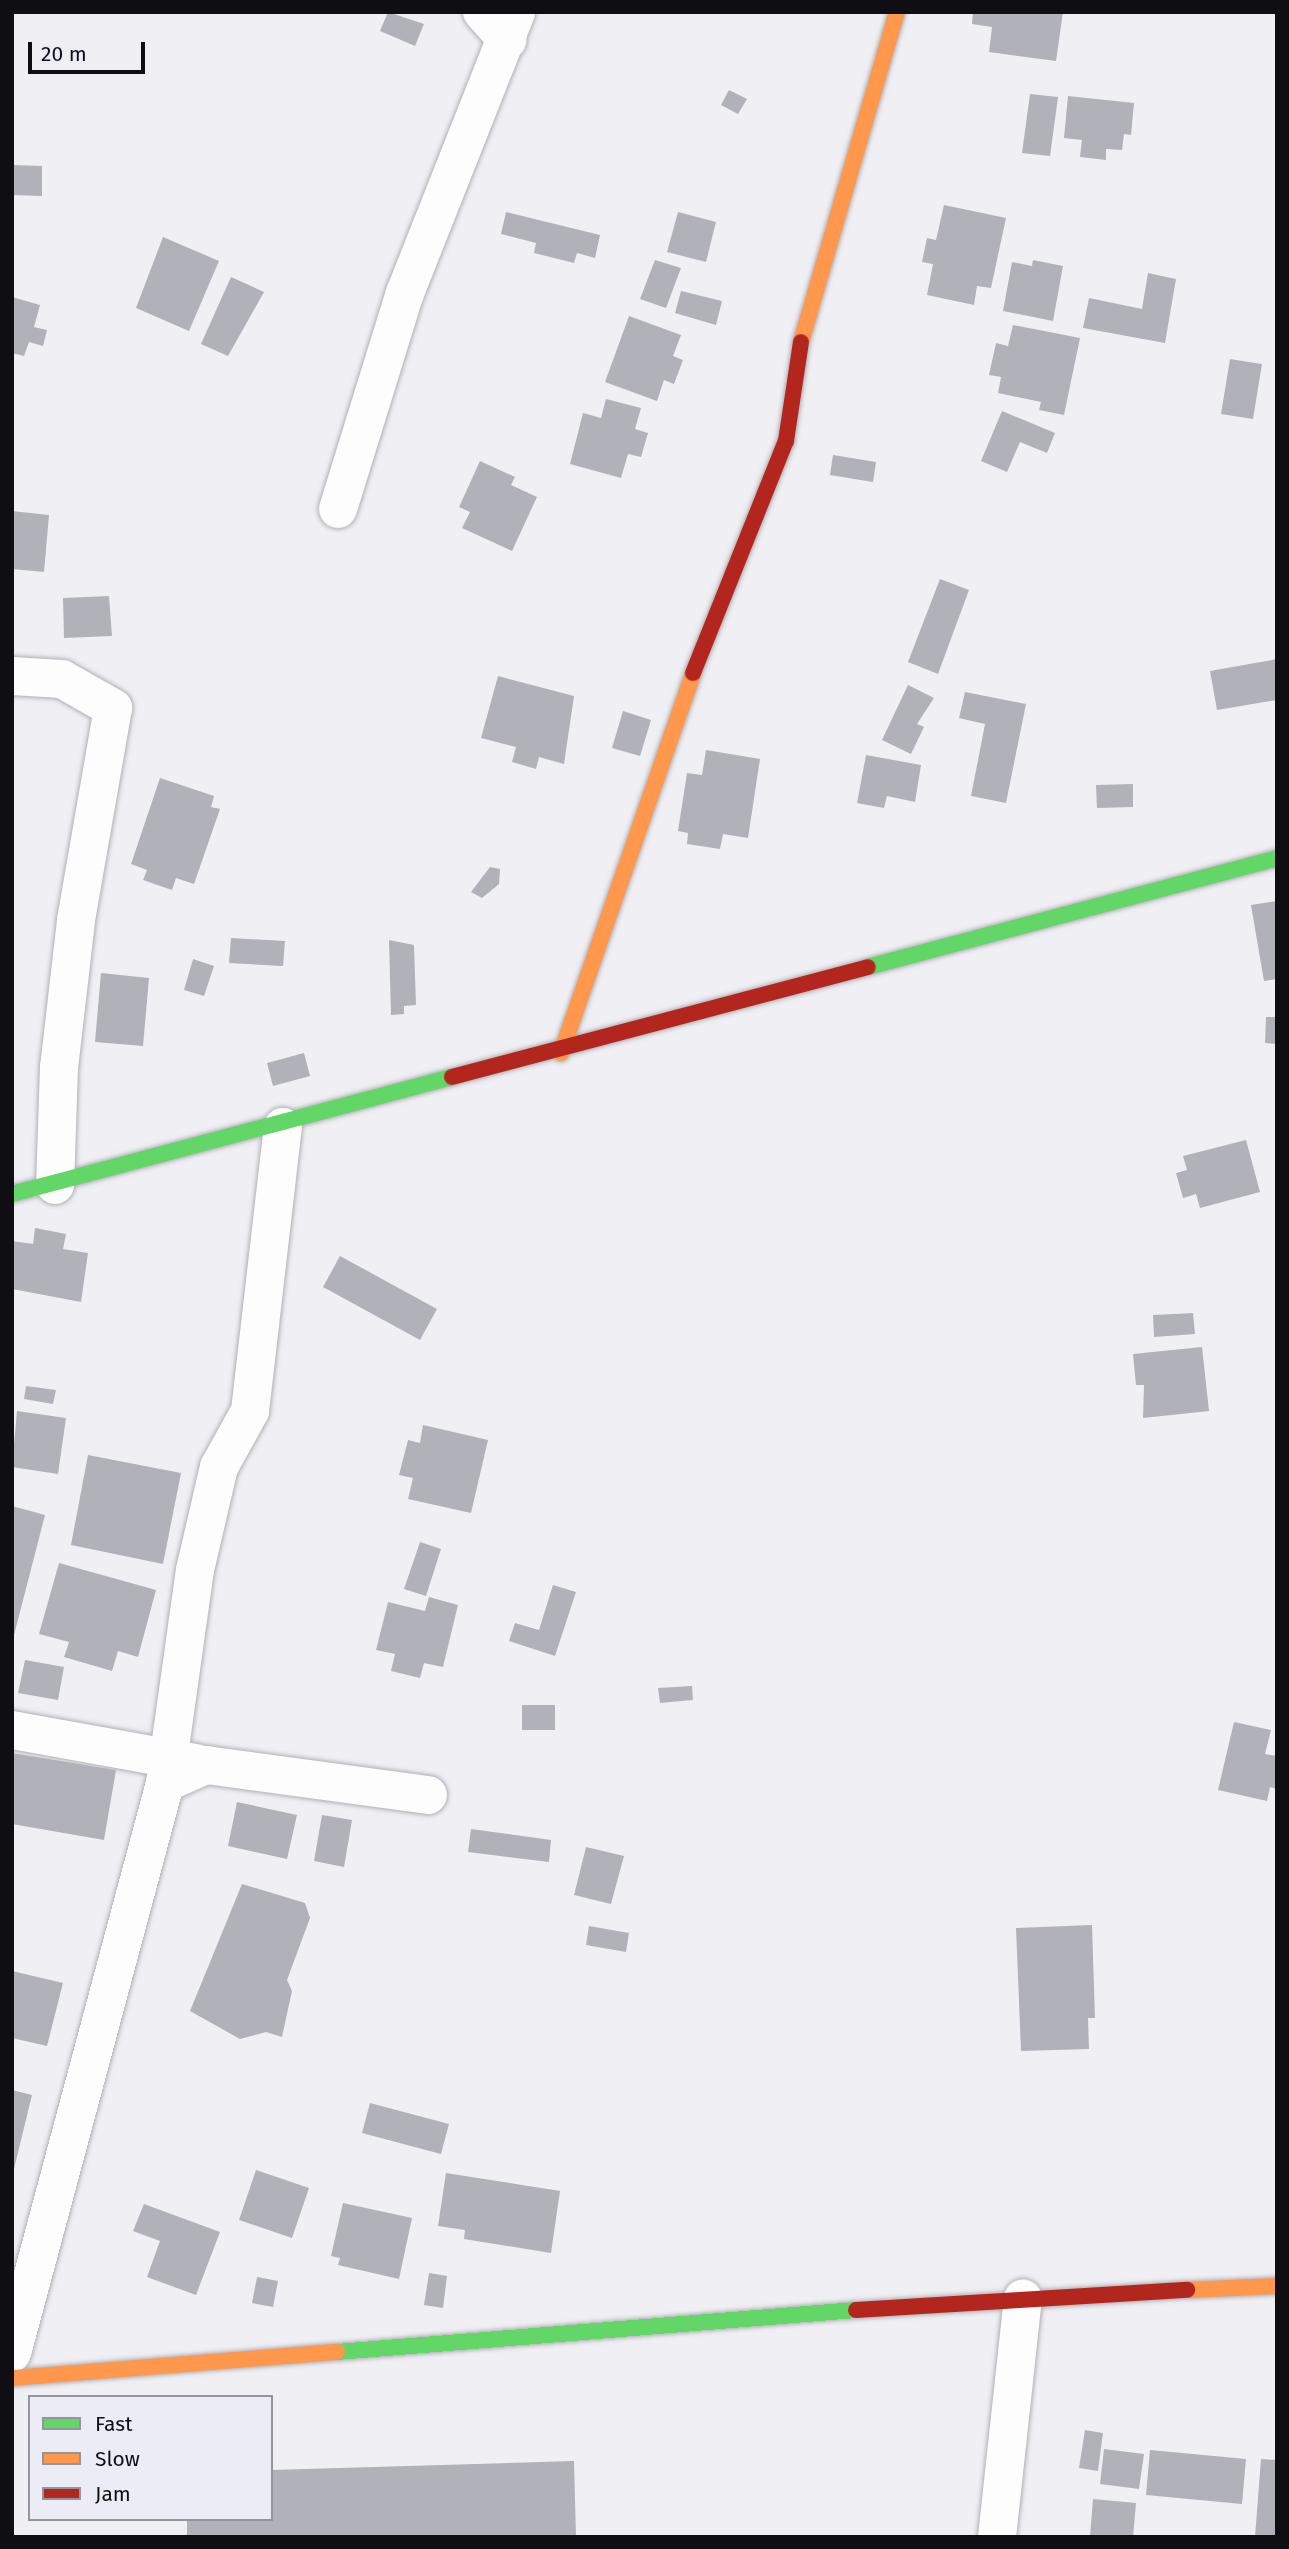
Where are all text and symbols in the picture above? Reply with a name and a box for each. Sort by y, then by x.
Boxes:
scale bar [32,28,149,72]
text: 20 m [41,41,87,67]
legend [28,2395,273,2521]
text: Fast [95,2411,133,2437]
text: Slow [95,2446,140,2472]
text: Jam [95,2481,131,2507]

